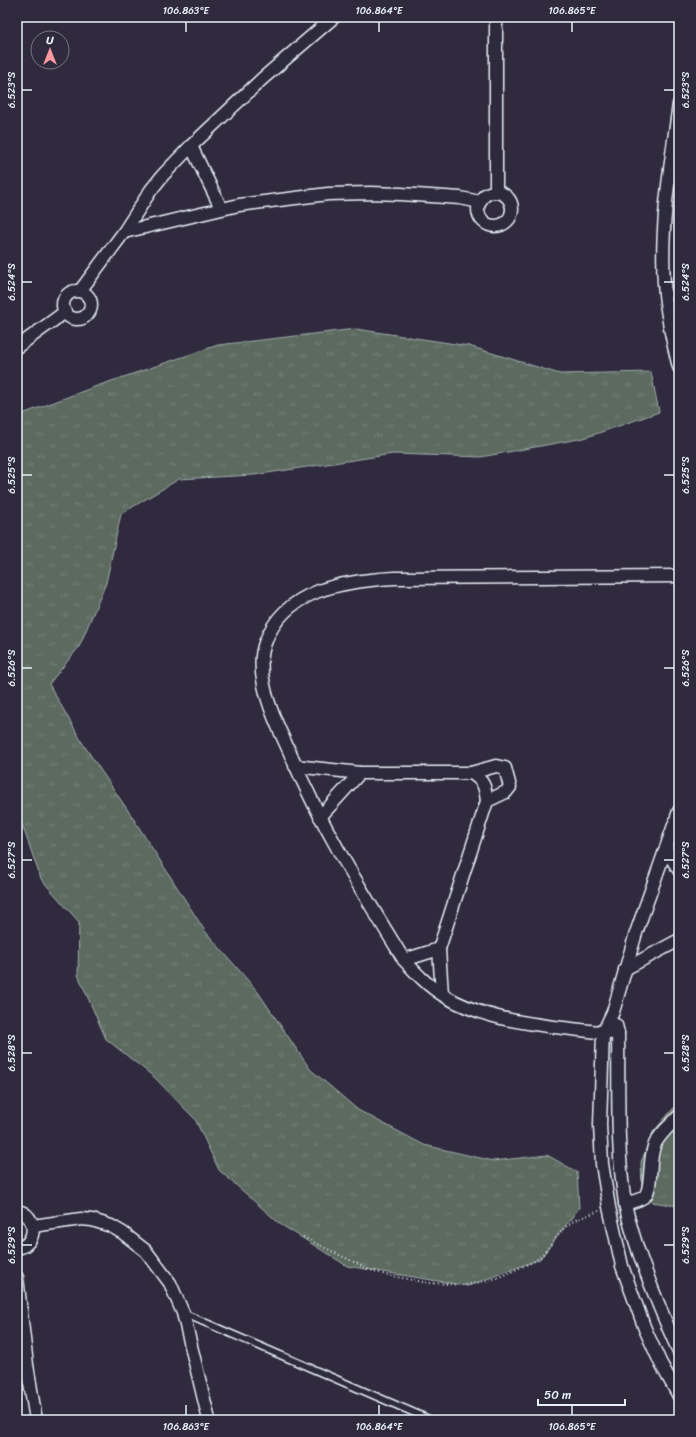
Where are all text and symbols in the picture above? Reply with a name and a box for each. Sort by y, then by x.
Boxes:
text: 106.863°E [163,2,211,20]
text: 106.864°E [355,2,404,20]
text: 106.865°E [549,2,597,20]
north arrow [30,30,70,70]
text: U [46,31,54,50]
text: 6.523°S [3,71,21,108]
text: 6.523°S [677,71,695,108]
text: 6.524°S [3,263,21,301]
text: 6.524°S [677,263,695,301]
text: 6.525°S [3,456,21,494]
text: 6.525°S [677,456,695,494]
text: 6.526°S [3,649,21,686]
text: 6.526°S [677,649,695,686]
text: 6.527°S [3,841,21,878]
text: 6.527°S [677,841,695,878]
text: 6.528°S [3,1034,21,1072]
text: 6.528°S [677,1034,695,1072]
text: 6.529°S [3,1226,21,1264]
text: 6.529°S [677,1226,695,1264]
scale bar [538,1381,625,1407]
text: 50 m [544,1384,571,1406]
text: 106.863°E [163,1418,211,1436]
text: 106.864°E [355,1418,404,1436]
text: 106.865°E [549,1418,597,1436]

